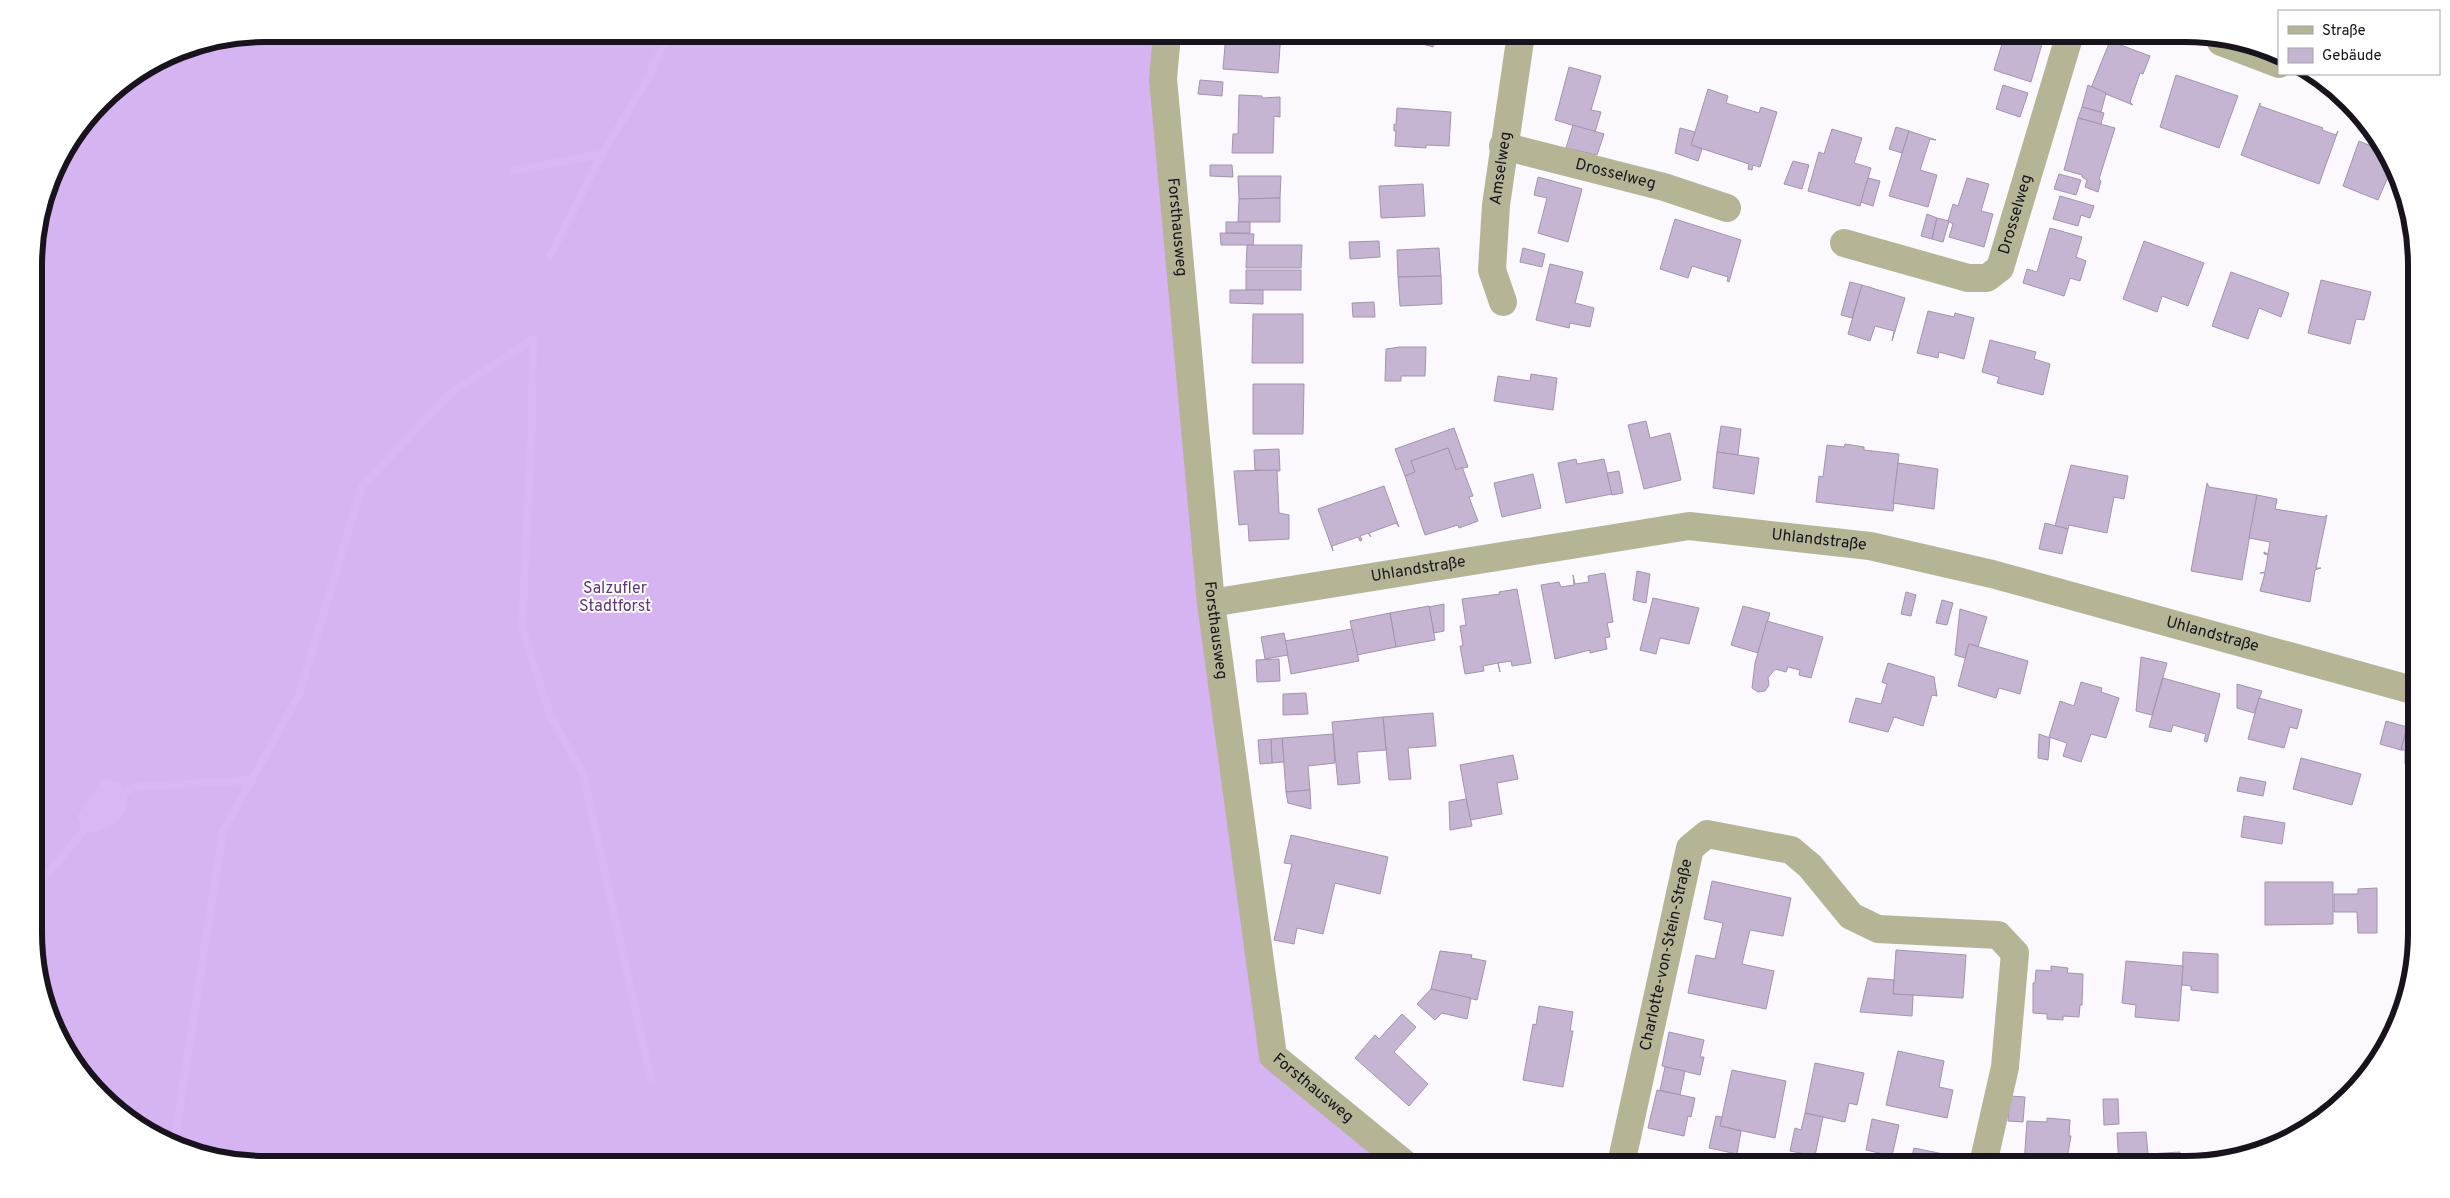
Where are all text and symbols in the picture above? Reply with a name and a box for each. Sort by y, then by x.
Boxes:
legend [2278,10,2440,75]
text: Straße [2322,22,2366,41]
text: Gebäude [2322,47,2382,66]
street label: Amselweg [1486,130,1517,206]
street label: Drosselweg [1573,155,1658,194]
street label: Drosselweg [1995,172,2037,257]
street label: Forsthausweg [1162,177,1191,277]
street label: Uhlandstraße [1770,525,1868,556]
street label: Uhlandstraße [1370,552,1467,587]
park label: Salzufler Stadtforst [579,579,651,617]
street label: Forsthausweg [1199,580,1231,681]
street label: Uhlandstraße [2164,612,2261,657]
street label: Charlotte-von-Stein-Straße [1636,857,1697,1053]
street label: Forsthausweg [1268,1050,1357,1128]

